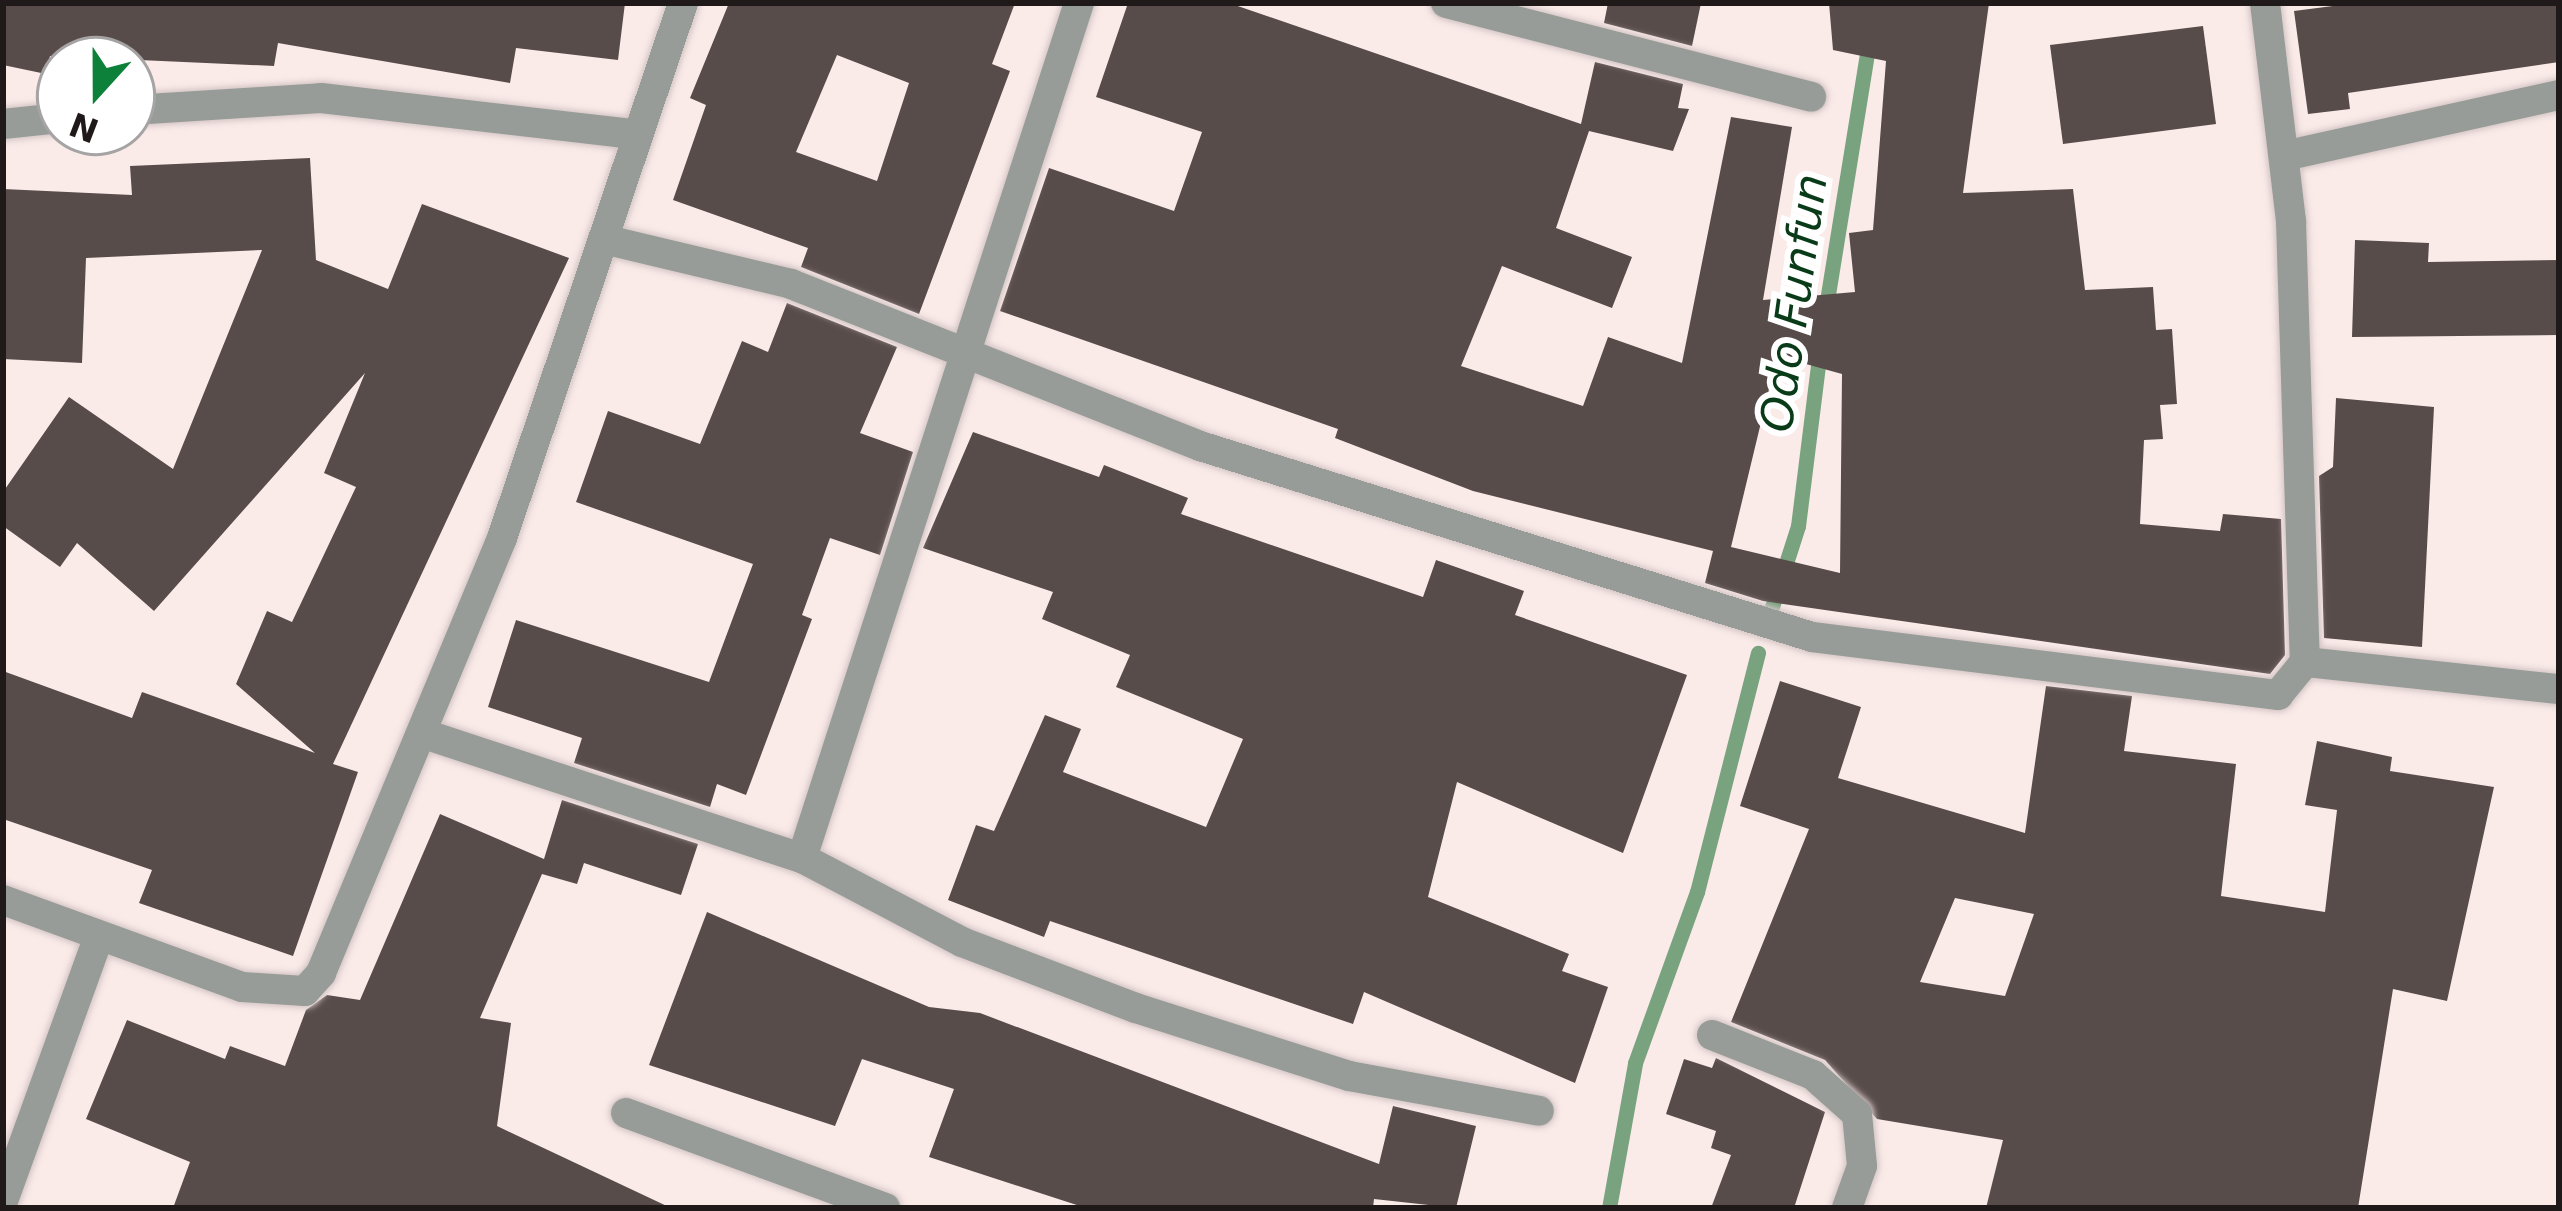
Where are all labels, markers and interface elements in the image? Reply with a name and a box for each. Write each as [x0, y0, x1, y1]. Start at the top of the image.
north arrow [36, 36, 156, 156]
text: N [64, 104, 104, 150]
water label: Odo Funfun [1749, 171, 1839, 435]

